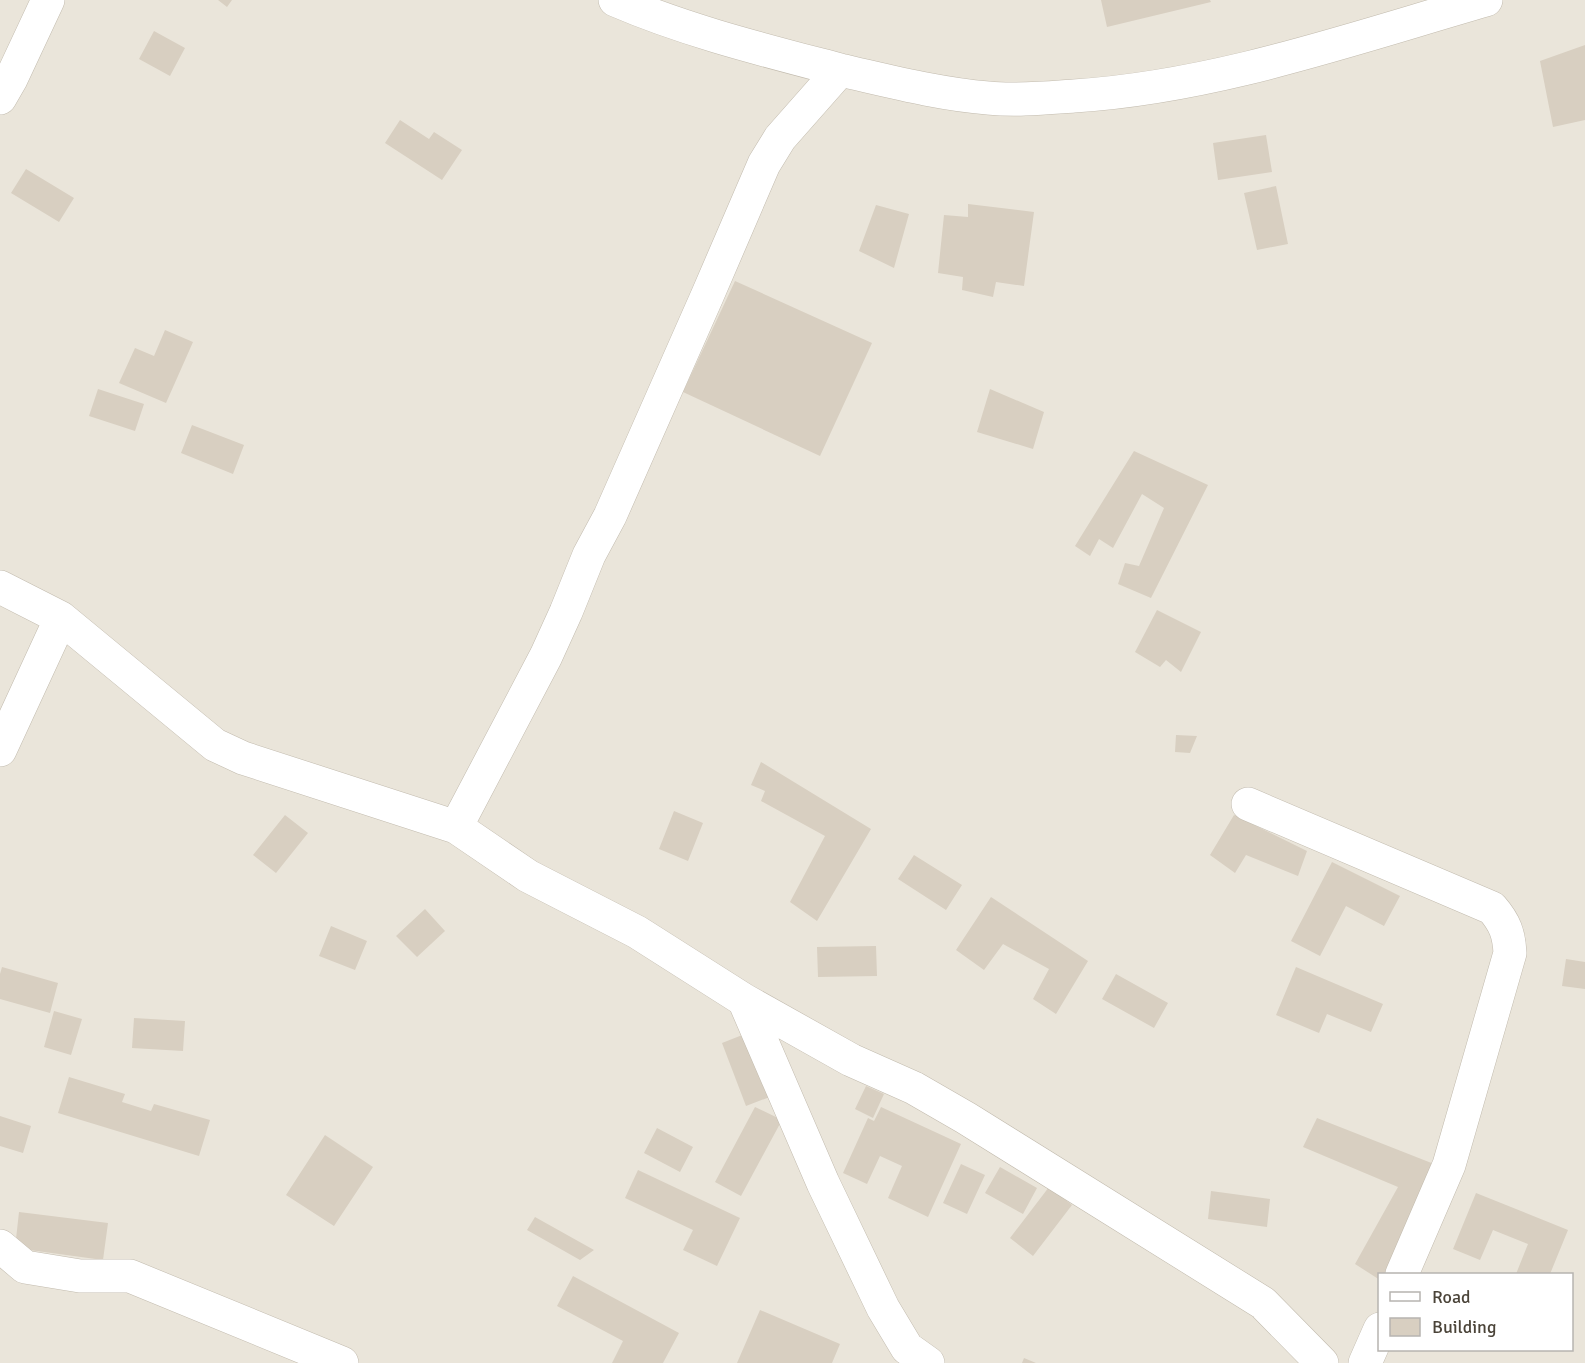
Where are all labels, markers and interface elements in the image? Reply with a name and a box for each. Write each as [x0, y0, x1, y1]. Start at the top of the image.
legend [1378, 1273, 1573, 1351]
text: Road [1432, 1286, 1471, 1308]
text: Building [1432, 1316, 1496, 1338]

